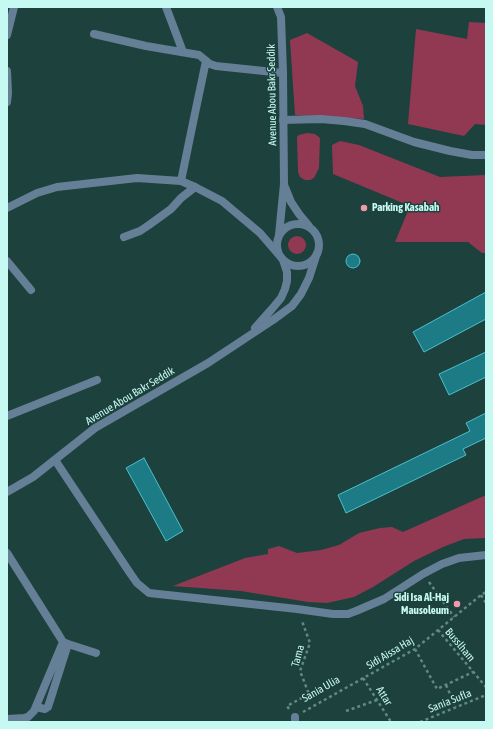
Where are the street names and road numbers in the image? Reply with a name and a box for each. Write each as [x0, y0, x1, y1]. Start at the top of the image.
street label: Avenue Abou Bakr Seddik [265, 44, 279, 146]
street label: Avenue Abou Bakr Seddik [83, 364, 177, 428]
street label: Busslham [442, 626, 478, 664]
street label: Sidi Aissa Haj [364, 634, 416, 672]
street label: Tama [289, 644, 307, 668]
street label: Sania Ulia [300, 673, 342, 705]
street label: Attar [373, 684, 395, 708]
street label: Sania Sufla [427, 686, 473, 716]

